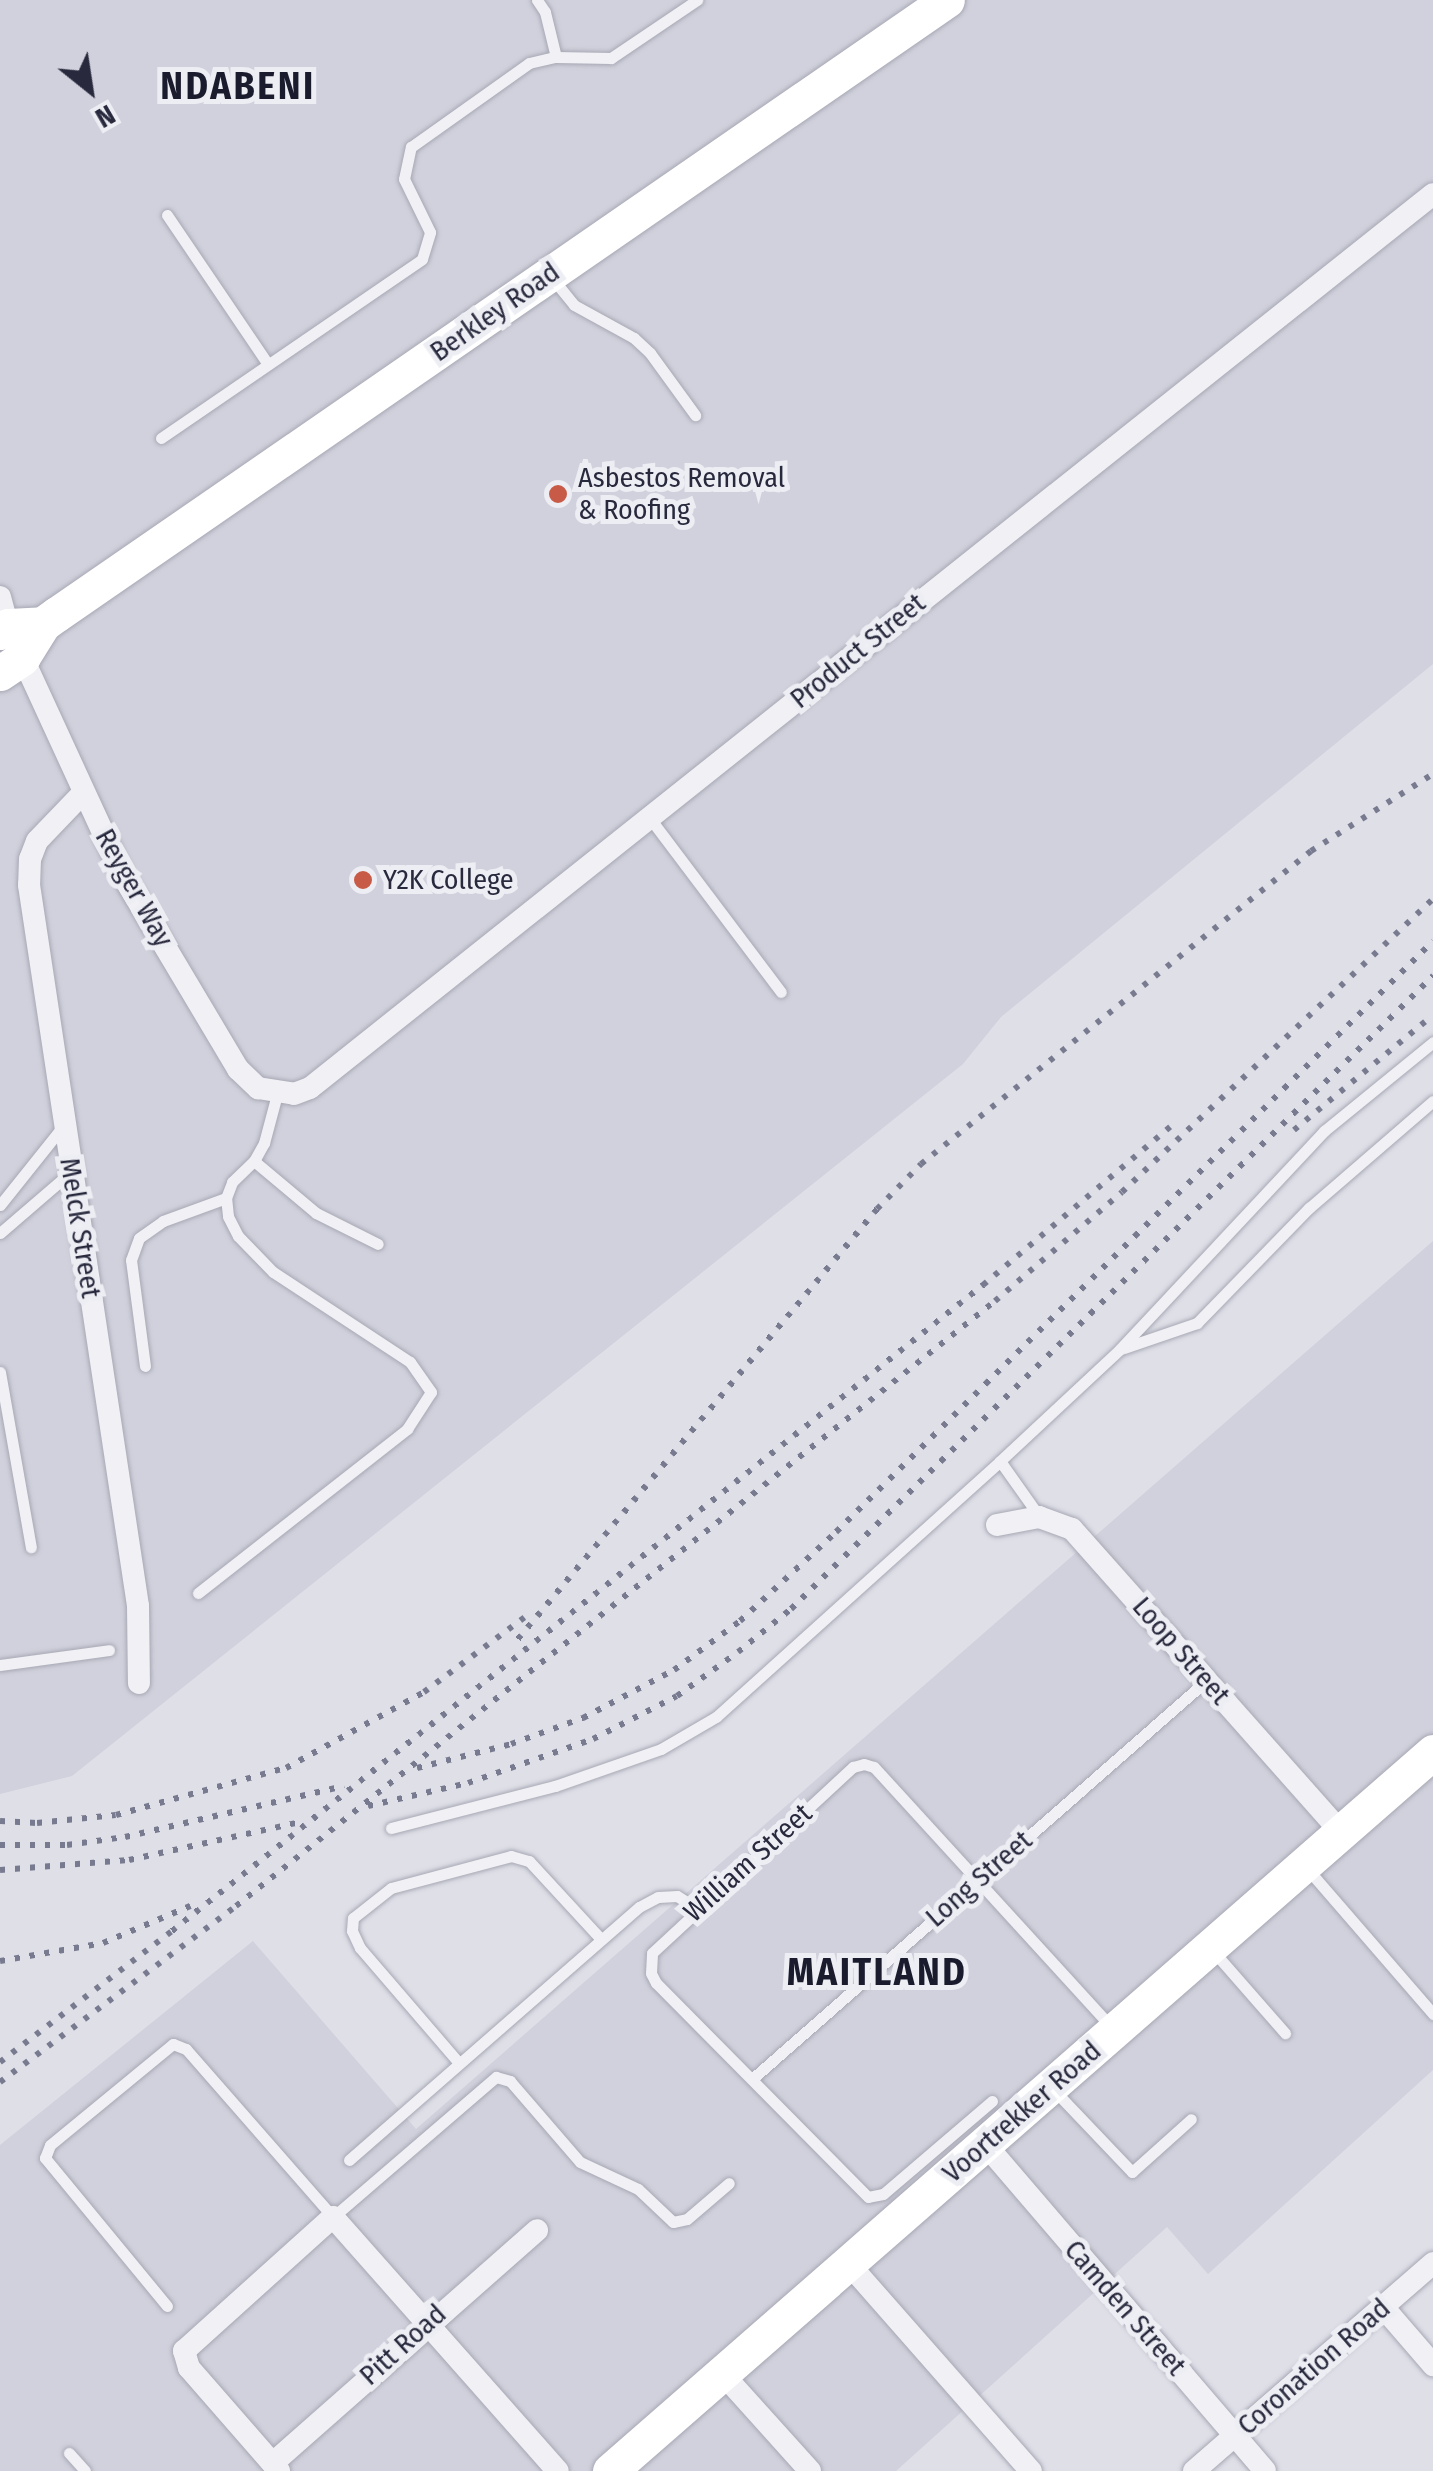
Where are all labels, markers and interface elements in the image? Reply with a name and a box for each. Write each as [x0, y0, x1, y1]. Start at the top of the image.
north arrow [40, 40, 140, 140]
district label: NDABENI [160, 64, 316, 110]
text: N [90, 98, 121, 135]
street label: Berkley Road [424, 255, 566, 369]
place label: Asbestos Removal & Roofing [578, 461, 785, 527]
marker: Asbestos Removal & Roofing [547, 483, 569, 505]
street label: Product Street [784, 586, 932, 716]
street label: Reyger Way [88, 823, 180, 953]
place label: Y2K College [383, 863, 514, 897]
marker: Y2K College [352, 869, 374, 891]
street label: Melck Street [52, 1156, 108, 1300]
street label: Loop Street [1125, 1590, 1237, 1712]
street label: William Street [677, 1797, 819, 1929]
street label: Long Street [919, 1824, 1039, 1934]
district label: MAITLAND [787, 1950, 967, 1996]
street label: Voortrekker Road [936, 2034, 1108, 2190]
street label: Camden Street [1057, 2233, 1193, 2383]
street label: Coronation Road [1231, 2292, 1397, 2442]
street label: Pitt Road [353, 2298, 453, 2392]

